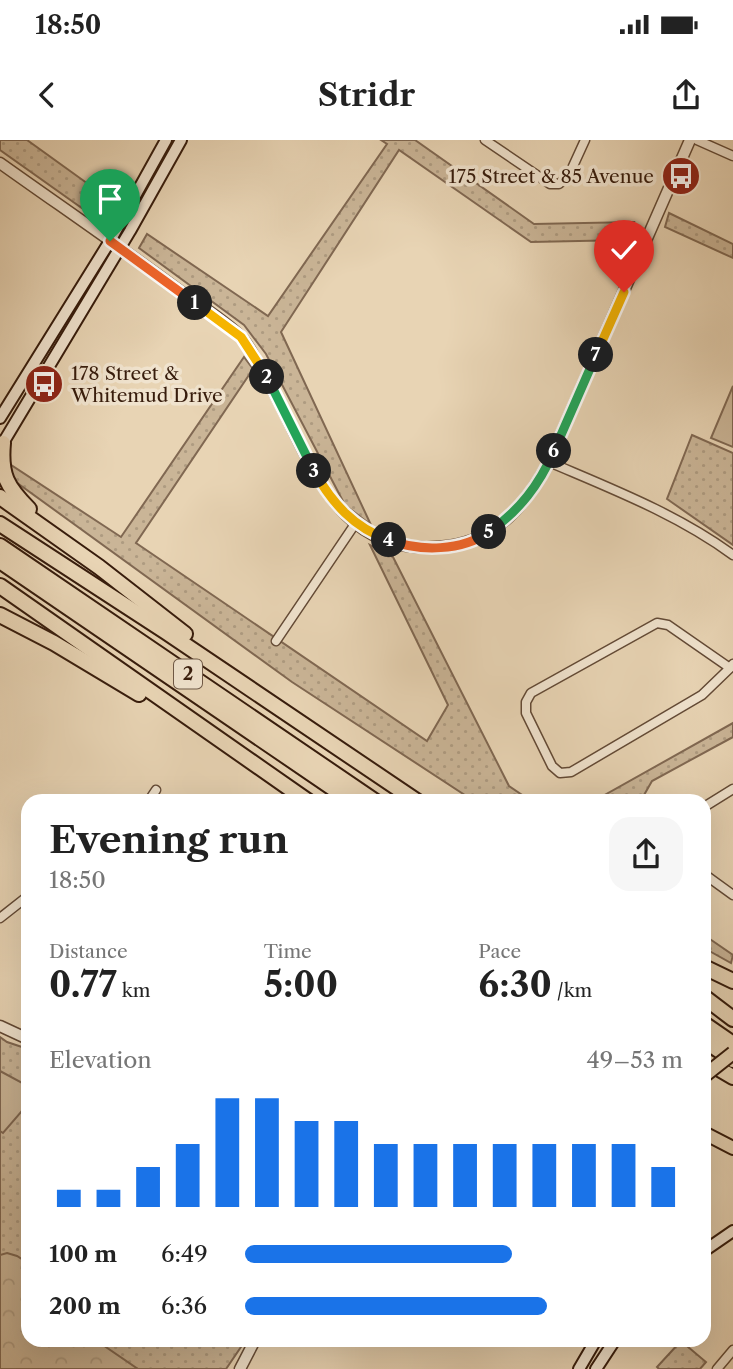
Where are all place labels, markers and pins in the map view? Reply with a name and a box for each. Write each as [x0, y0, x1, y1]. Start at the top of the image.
bus stop icon: 175 Street & 85 Avenue [660, 155, 702, 197]
place label: 175 Street & 85 Avenue [449, 165, 654, 188]
pin [80, 169, 140, 241]
pin [594, 220, 654, 292]
pin: 1 [178, 286, 212, 320]
pin: 7 [578, 338, 614, 372]
pin: 2 [250, 359, 284, 394]
place label: 178 Street & Whitemud Drive [70, 362, 223, 407]
bus stop icon: 178 Street & Whitemud Drive [23, 363, 65, 405]
pin: 6 [536, 434, 572, 468]
pin: 3 [296, 454, 332, 488]
pin: 5 [472, 514, 506, 550]
pin: 4 [372, 522, 406, 558]

